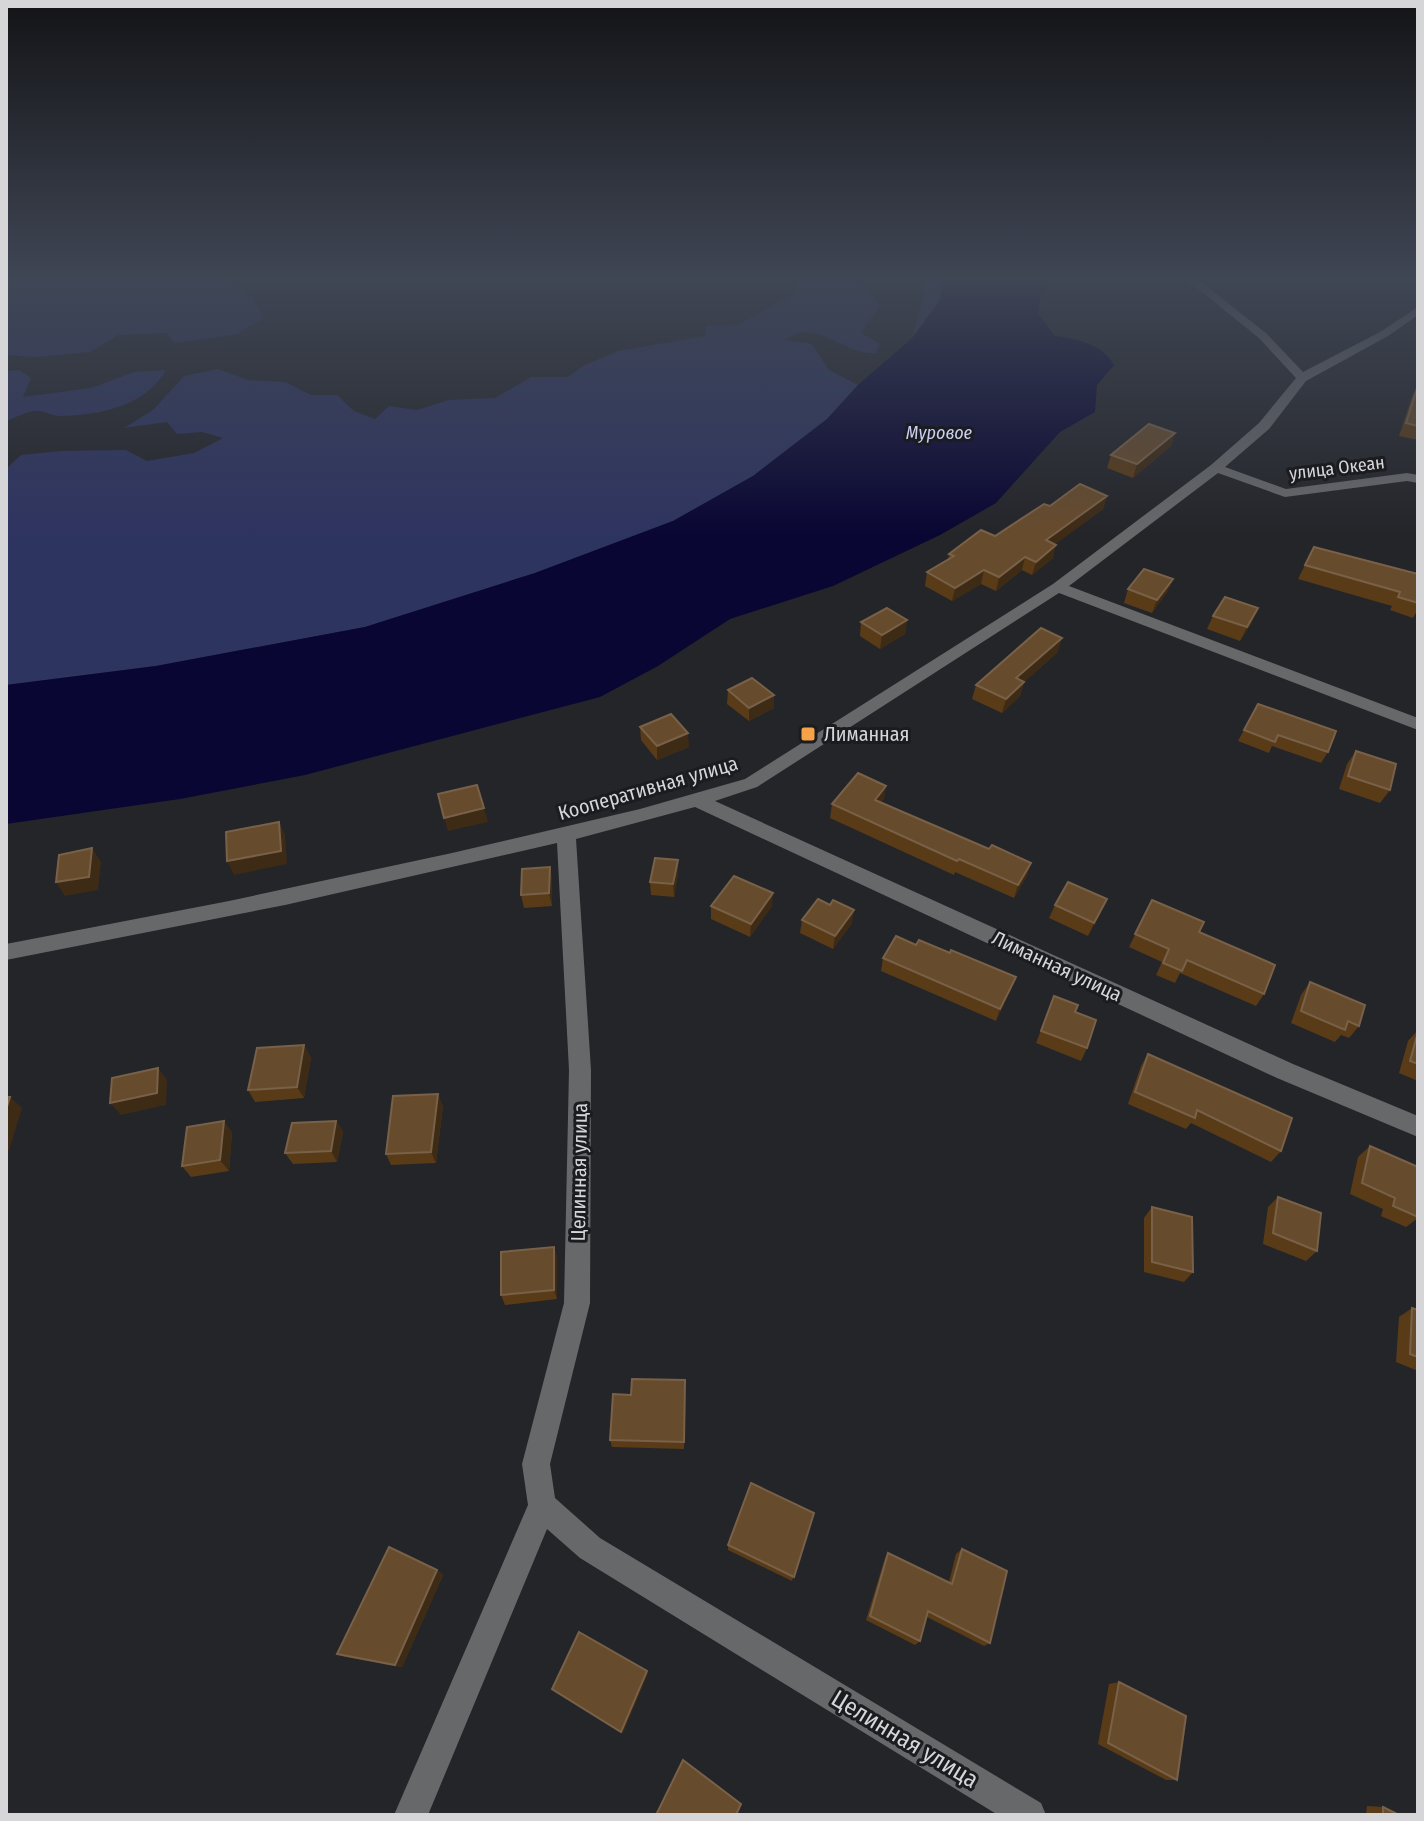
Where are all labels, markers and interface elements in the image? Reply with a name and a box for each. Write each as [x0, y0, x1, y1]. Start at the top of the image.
water label: Муровое [906, 422, 973, 444]
street label: улица Океан [1288, 451, 1386, 485]
place label: Лиманная [824, 722, 910, 746]
marker: Лиманная [799, 725, 817, 743]
street label: Кооперативная улица [555, 751, 741, 825]
street label: Лиманная улица [988, 925, 1126, 1007]
street label: Целинная улица [566, 1102, 592, 1242]
street label: Целинная улица [827, 1684, 983, 1794]

